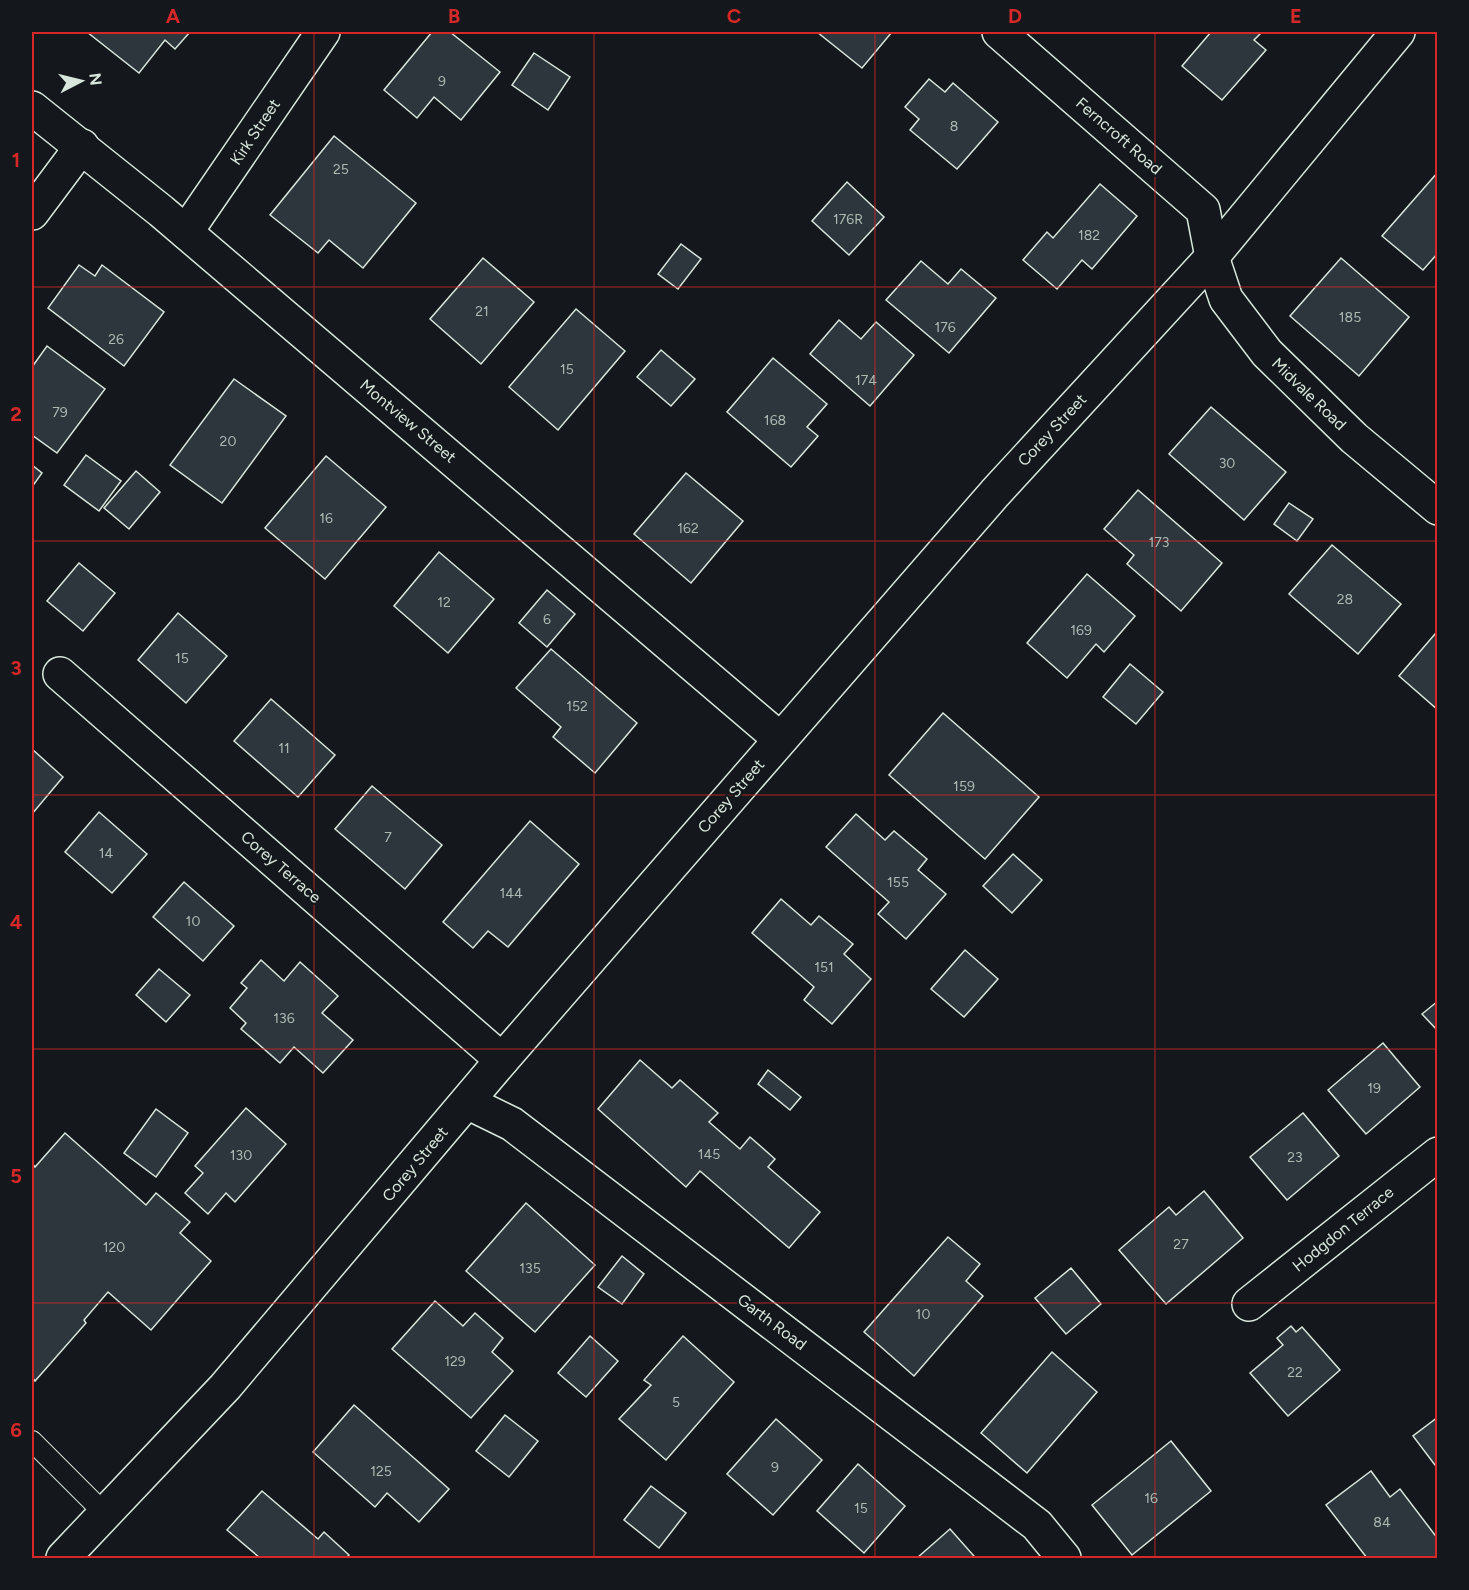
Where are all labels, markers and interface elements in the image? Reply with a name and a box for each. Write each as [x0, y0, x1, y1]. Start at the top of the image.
text: A [166, 4, 181, 28]
text: B [448, 4, 460, 28]
text: C [727, 4, 741, 28]
text: D [1008, 4, 1022, 28]
text: E [1290, 4, 1302, 28]
north arrow [51, 51, 111, 111]
text: N [85, 72, 106, 87]
house number: 9 [438, 73, 446, 90]
street label: Ferncroft Road [1072, 93, 1166, 179]
street label: Kirk Street [226, 95, 284, 169]
house number: 8 [950, 118, 958, 135]
text: 1 [12, 148, 20, 172]
house number: 25 [333, 161, 349, 178]
house number: 176R [833, 211, 863, 228]
house number: 182 [1078, 227, 1100, 244]
house number: 21 [475, 303, 489, 320]
house number: 185 [1339, 309, 1361, 326]
house number: 176 [934, 319, 956, 336]
house number: 26 [108, 331, 124, 348]
street label: Midvale Road [1268, 354, 1350, 434]
house number: 15 [560, 361, 574, 378]
house number: 174 [855, 372, 877, 389]
street label: Montview Street [356, 375, 460, 467]
street label: Corey Street [1014, 390, 1090, 470]
text: 2 [10, 402, 22, 426]
house number: 79 [52, 404, 68, 421]
house number: 168 [764, 412, 786, 429]
house number: 20 [220, 433, 236, 450]
house number: 30 [1219, 455, 1235, 472]
house number: 16 [319, 510, 333, 527]
house number: 162 [677, 520, 699, 537]
house number: 173 [1149, 534, 1169, 551]
house number: 28 [1337, 591, 1353, 608]
house number: 12 [437, 594, 451, 611]
house number: 6 [543, 611, 551, 628]
house number: 169 [1070, 622, 1092, 639]
house number: 15 [175, 650, 189, 667]
text: 3 [10, 656, 22, 680]
house number: 152 [566, 698, 588, 715]
house number: 11 [278, 740, 290, 757]
street label: Corey Street [694, 755, 768, 837]
house number: 159 [953, 778, 975, 795]
street label: Corey Terrace [237, 827, 325, 907]
house number: 7 [384, 829, 392, 846]
house number: 14 [99, 845, 114, 862]
house number: 155 [887, 874, 909, 891]
house number: 144 [499, 885, 523, 902]
text: 4 [10, 910, 23, 934]
house number: 10 [186, 913, 200, 930]
house number: 151 [814, 959, 834, 976]
house number: 136 [273, 1010, 295, 1027]
house number: 19 [1367, 1080, 1381, 1097]
street label: Corey Street [378, 1123, 452, 1205]
house number: 145 [698, 1146, 720, 1163]
house number: 130 [230, 1147, 252, 1164]
house number: 23 [1287, 1149, 1303, 1166]
text: 5 [10, 1164, 22, 1188]
street label: Hodgdon Terrace [1289, 1182, 1398, 1276]
house number: 27 [1173, 1236, 1189, 1253]
house number: 120 [103, 1239, 125, 1256]
house number: 135 [519, 1260, 541, 1277]
street label: Garth Road [734, 1290, 810, 1354]
house number: 10 [916, 1306, 930, 1323]
house number: 129 [444, 1353, 466, 1370]
house number: 22 [1287, 1364, 1303, 1381]
house number: 5 [672, 1394, 680, 1411]
text: 6 [10, 1418, 22, 1442]
house number: 9 [771, 1459, 779, 1476]
house number: 125 [370, 1463, 392, 1480]
house number: 16 [1144, 1490, 1158, 1507]
house number: 15 [854, 1500, 868, 1517]
house number: 84 [1373, 1514, 1391, 1531]

